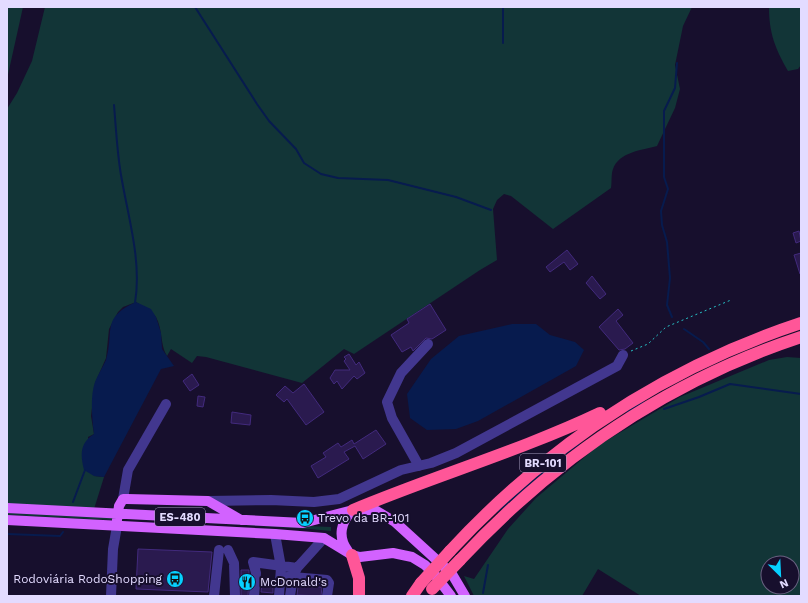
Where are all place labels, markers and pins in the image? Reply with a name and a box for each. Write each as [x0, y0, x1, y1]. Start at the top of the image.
bus stop icon: Trevo da BR-101 [295, 508, 315, 528]
place label: Trevo da BR-101 [318, 511, 409, 525]
bus stop icon: Rodoviária RodoShopping [165, 569, 185, 589]
place label: Rodoviária RodoShopping [13, 572, 163, 586]
restaurant icon: McDonald's [237, 572, 257, 592]
place label: McDonald's [260, 575, 327, 589]

